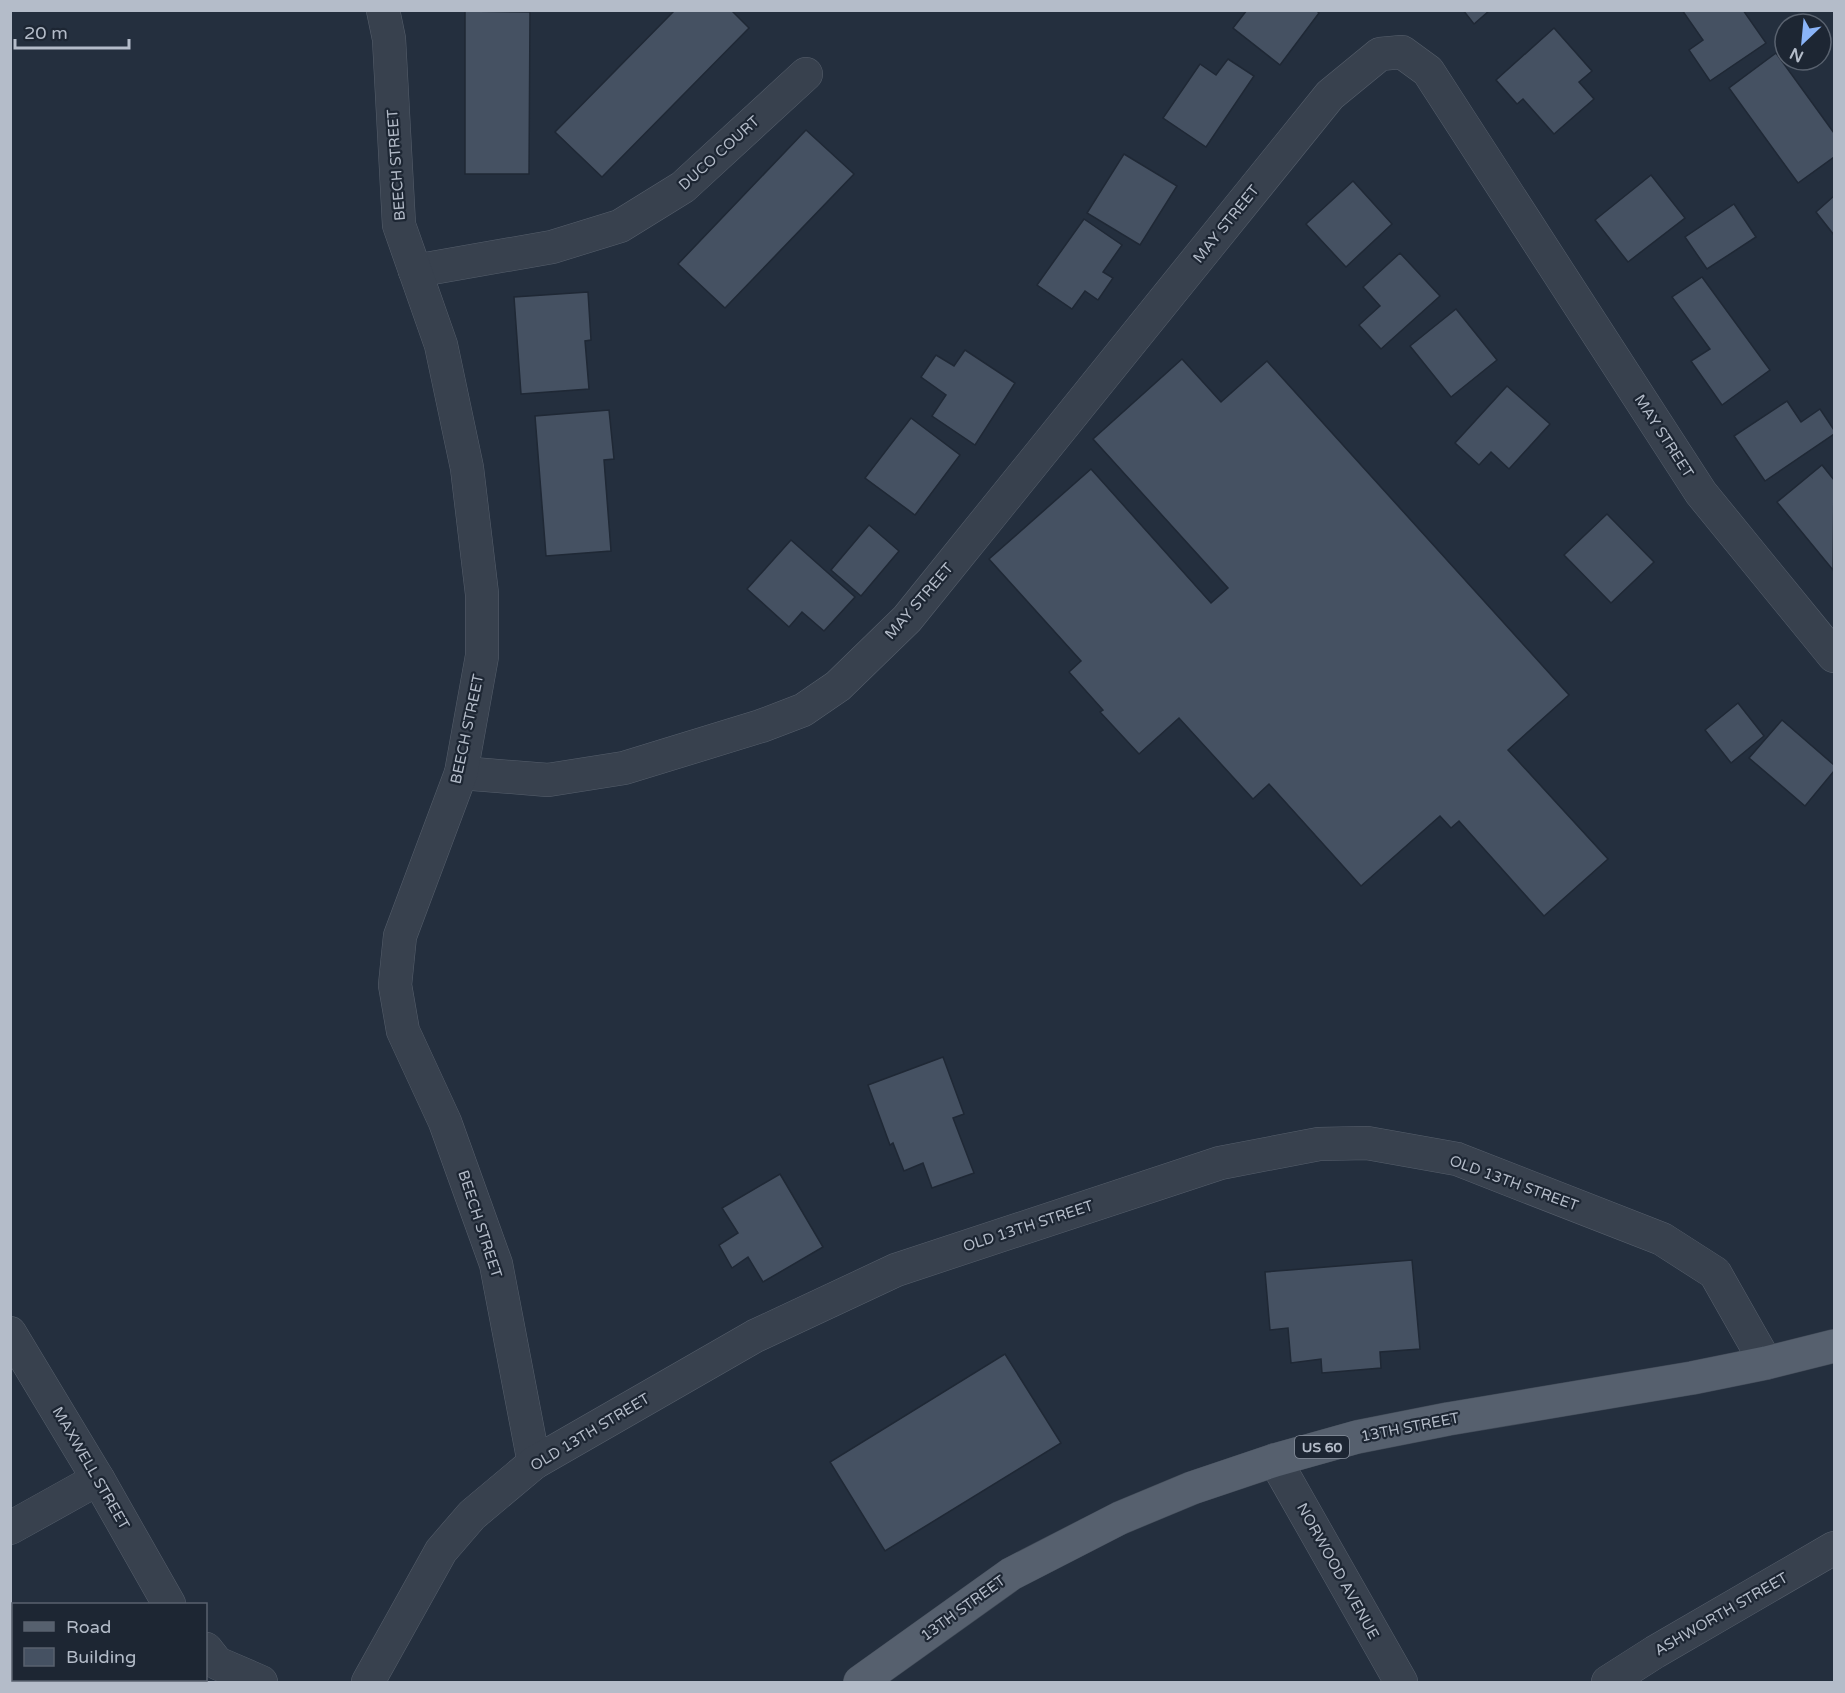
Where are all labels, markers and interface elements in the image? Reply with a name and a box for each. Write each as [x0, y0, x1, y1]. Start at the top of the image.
scale bar [15, 12, 129, 50]
north arrow [1773, 12, 1833, 72]
text: 20 m [24, 22, 68, 44]
text: N [1787, 43, 1807, 66]
street label: BEECH STREET [383, 109, 409, 221]
street label: DUCO COURT [675, 112, 763, 194]
street label: MAY STREET [1189, 181, 1263, 267]
street label: MAY STREET [1631, 391, 1697, 481]
street label: MAY STREET [881, 559, 957, 643]
street label: BEECH STREET [447, 672, 487, 786]
street label: OLD 13TH STREET [1447, 1151, 1581, 1215]
street label: BEECH STREET [454, 1168, 506, 1280]
street label: OLD 13TH STREET [961, 1196, 1095, 1256]
street label: OLD 13TH STREET [527, 1389, 653, 1475]
street label: MAXWELL STREET [49, 1403, 133, 1533]
street label: 13TH STREET [1359, 1409, 1461, 1445]
road number: US 60 [1295, 1436, 1349, 1458]
street label: NORWOOD AVENUE [1293, 1500, 1383, 1642]
street label: ASHWORTH STREET [1651, 1568, 1791, 1660]
street label: 13TH STREET [917, 1571, 1009, 1645]
legend [12, 1603, 207, 1681]
text: Road [66, 1616, 111, 1638]
text: Building [66, 1646, 136, 1668]

